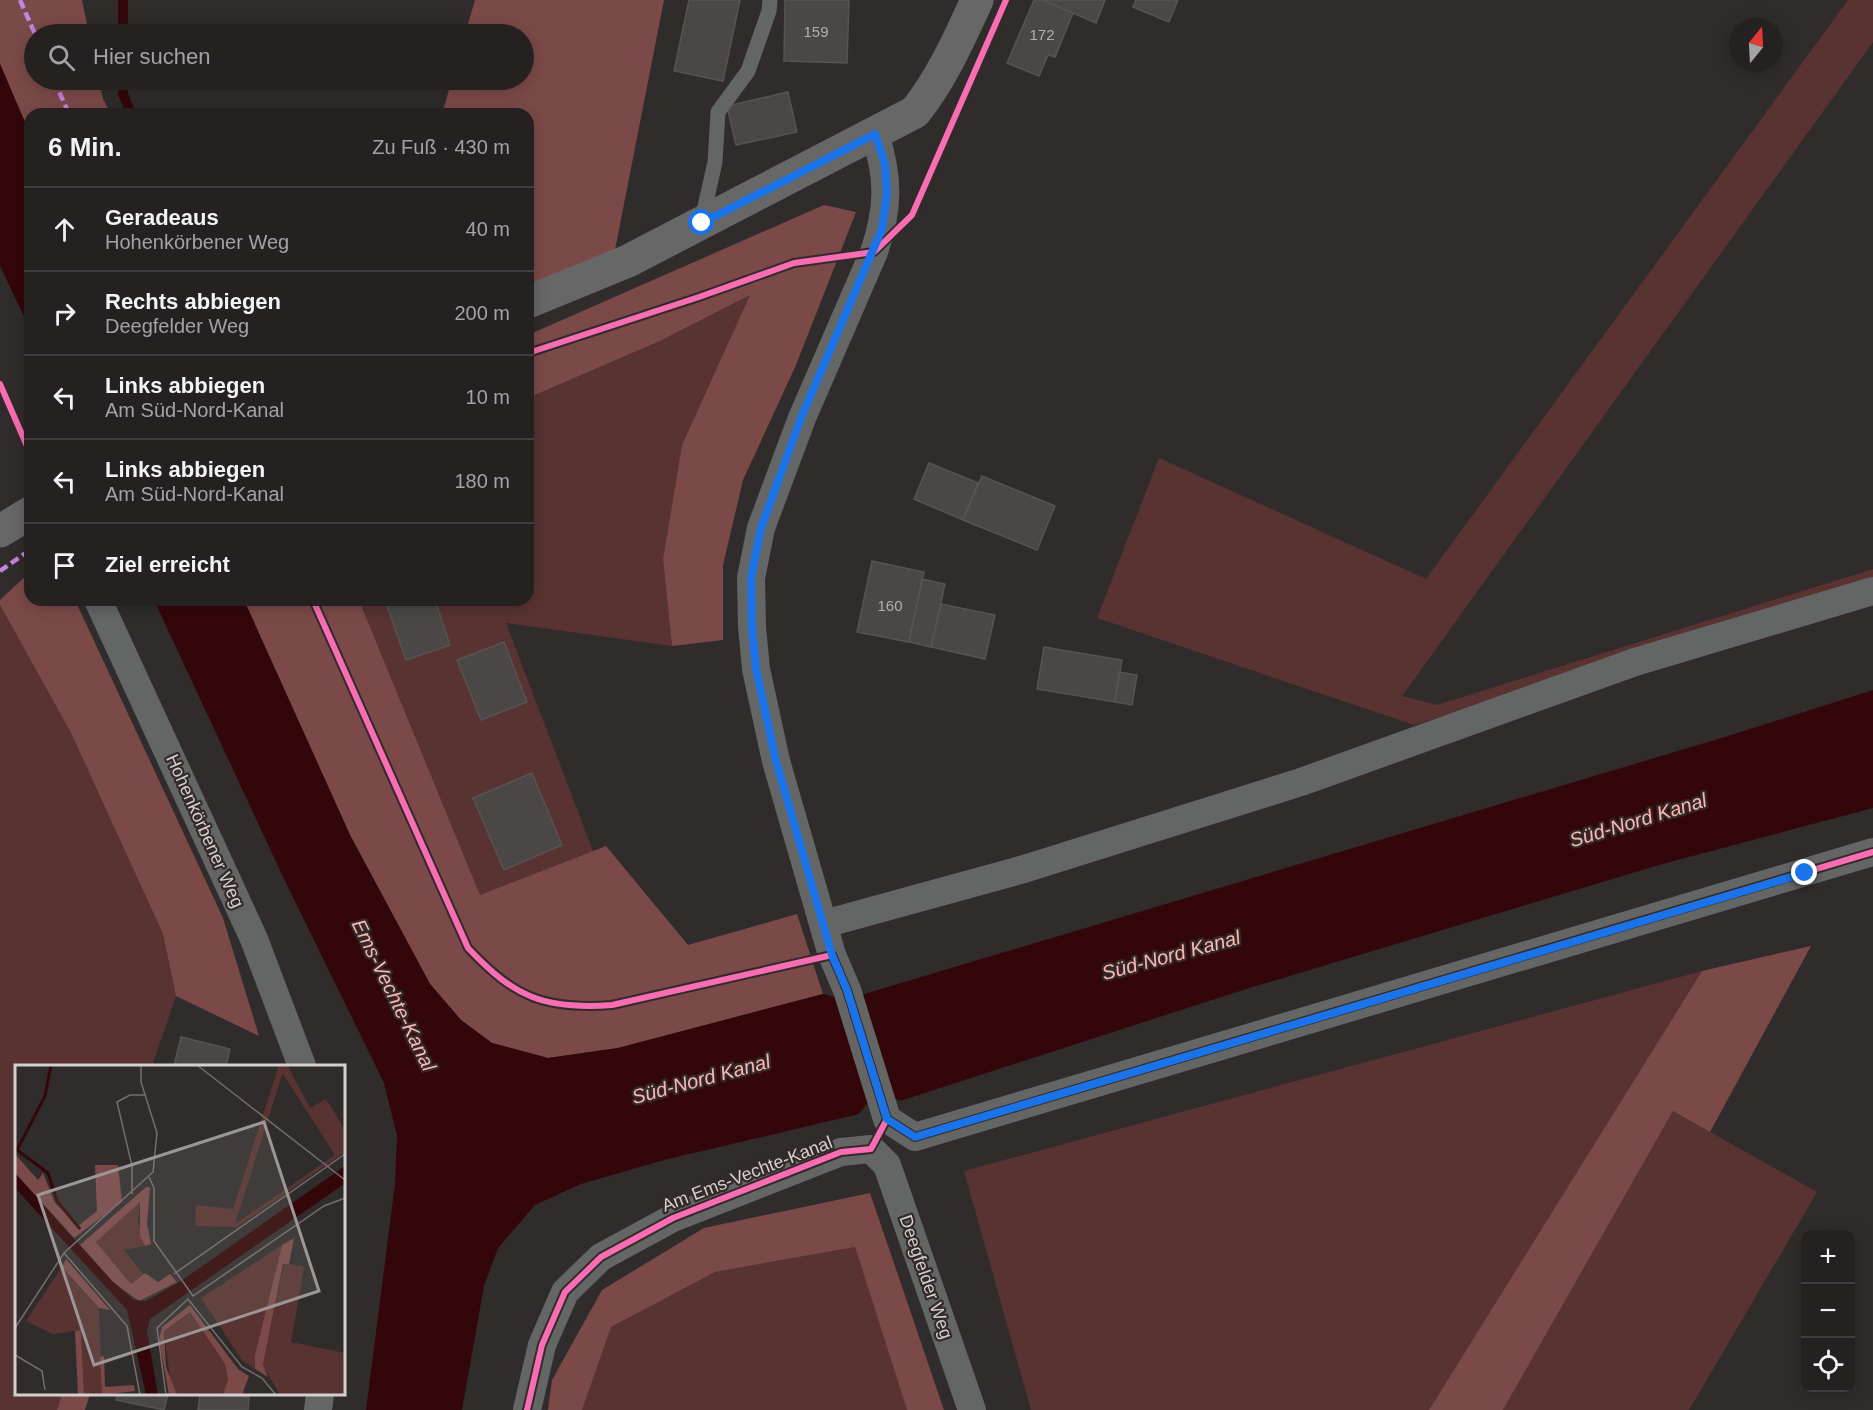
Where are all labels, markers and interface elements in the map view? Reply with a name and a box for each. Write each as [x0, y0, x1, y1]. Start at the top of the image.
north arrow [1729, 18, 1783, 72]
house number: 159 [803, 23, 829, 40]
search box [24, 24, 534, 90]
house number: 172 [1029, 26, 1055, 43]
icon: search [45, 41, 78, 74]
text: Hier suchen [93, 44, 210, 69]
text: 6 Min. [48, 132, 122, 162]
text: Zu Fuß · 430 m [372, 136, 510, 158]
text: Geradeaus [105, 205, 219, 230]
route start [688, 209, 714, 235]
icon: ahead [48, 213, 81, 246]
text: 40 m [466, 218, 510, 240]
text: Hohenkörbener Weg [105, 231, 289, 253]
text: Rechts abbiegen [105, 289, 281, 314]
icon: right [48, 297, 81, 330]
text: 200 m [454, 302, 510, 324]
text: Deegfelder Weg [105, 315, 249, 337]
text: Links abbiegen [105, 373, 265, 398]
icon: left [48, 381, 81, 414]
text: 10 m [466, 386, 510, 408]
text: Am Süd-Nord-Kanal [105, 399, 284, 421]
text: Links abbiegen [105, 457, 265, 482]
icon: left [48, 465, 81, 498]
text: 180 m [454, 470, 510, 492]
text: Am Süd-Nord-Kanal [105, 483, 284, 505]
icon: arrive [48, 549, 81, 582]
text: Ziel erreicht [105, 552, 230, 577]
house number: 160 [877, 597, 903, 614]
street label: Hohenkörbener Weg [162, 751, 248, 911]
water label: Süd-Nord Kanal [1567, 789, 1710, 851]
route end [1791, 859, 1817, 885]
water label: Ems-Vechte-Kanal [348, 916, 441, 1075]
water label: Süd-Nord Kanal [1099, 926, 1243, 984]
water label: Süd-Nord Kanal [629, 1050, 773, 1108]
inset map [15, 1065, 345, 1395]
street label: Am Ems-Vechte-Kanal [659, 1132, 835, 1216]
street label: Deegfelder Weg [895, 1212, 957, 1342]
map controls [1801, 1230, 1855, 1392]
button: + [1801, 1230, 1855, 1284]
button: − [1801, 1284, 1855, 1338]
button: locate [1801, 1338, 1855, 1392]

